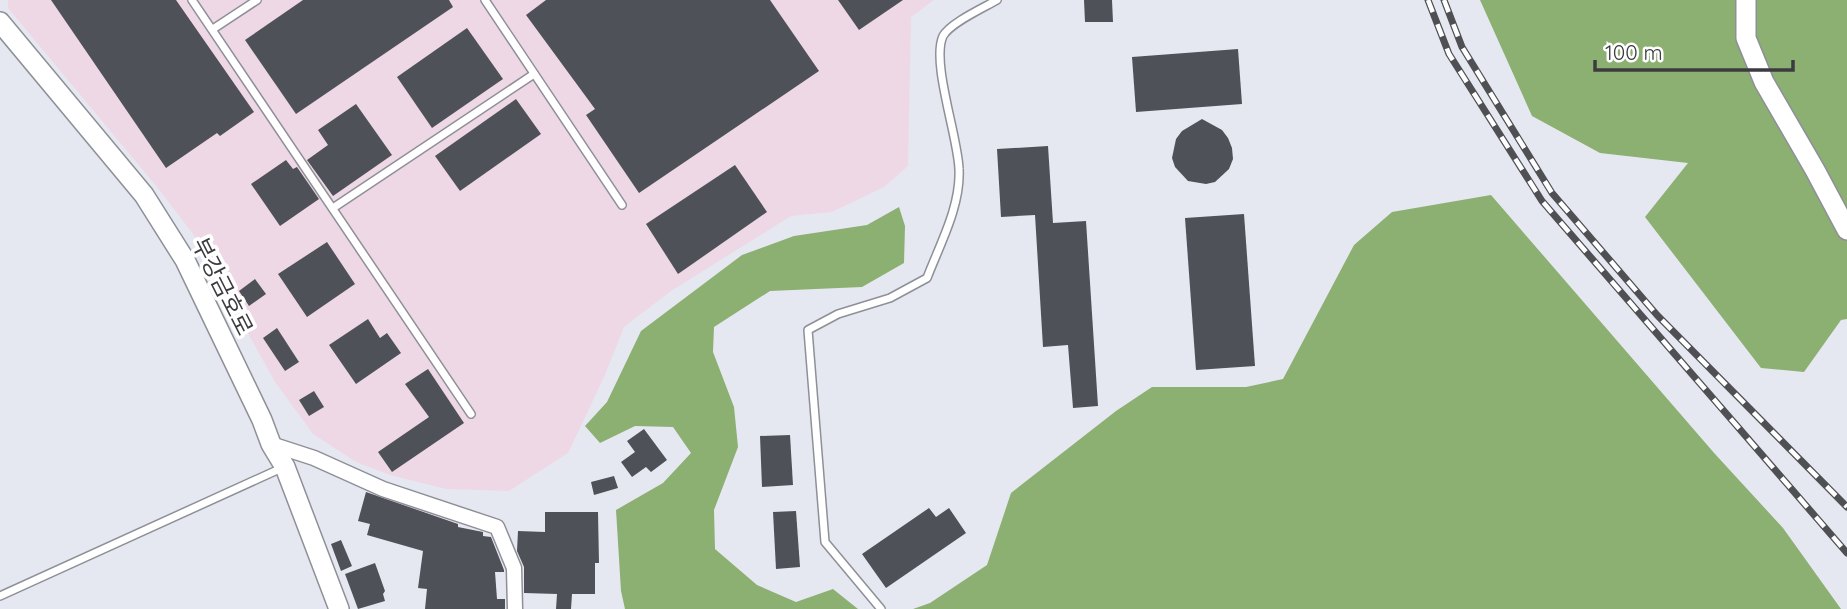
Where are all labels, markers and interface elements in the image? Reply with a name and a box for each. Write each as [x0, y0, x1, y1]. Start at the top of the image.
scale bar [1595, 28, 1793, 72]
text: 100 m [1605, 39, 1663, 65]
street label: 부강금호로 [186, 232, 260, 340]

